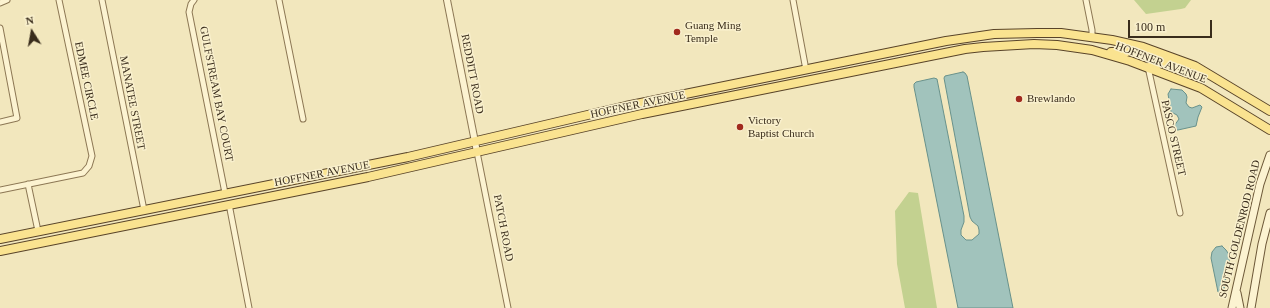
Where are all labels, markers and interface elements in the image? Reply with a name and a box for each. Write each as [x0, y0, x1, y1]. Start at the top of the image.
north arrow [12, 12, 52, 52]
scale bar [1130, 12, 1214, 38]
text: N [25, 14, 35, 27]
place label: Guang Ming Temple [685, 19, 741, 45]
text: 100 m [1135, 20, 1165, 34]
street label: GULFSTREAM BAY COURT [196, 25, 236, 163]
marker: Guang Ming Temple [672, 27, 682, 37]
street label: REDDITT ROAD [458, 33, 486, 115]
street label: HOFFNER AVENUE [1114, 40, 1208, 86]
street label: EDMEE CIRCLE [71, 41, 101, 121]
street label: MANATEE STREET [116, 55, 148, 151]
street label: HOFFNER AVENUE [589, 88, 687, 122]
place label: Brewlando [1027, 92, 1075, 106]
marker: Brewlando [1014, 94, 1024, 104]
street label: PASCO STREET [1158, 99, 1188, 177]
place label: Victory Baptist Church [748, 114, 814, 140]
marker: Victory Baptist Church [735, 122, 745, 132]
street label: HOFFNER AVENUE [273, 158, 371, 190]
street label: SOUTH GOLDENROD ROAD [1216, 159, 1264, 299]
street label: PATCH ROAD [490, 193, 516, 263]

